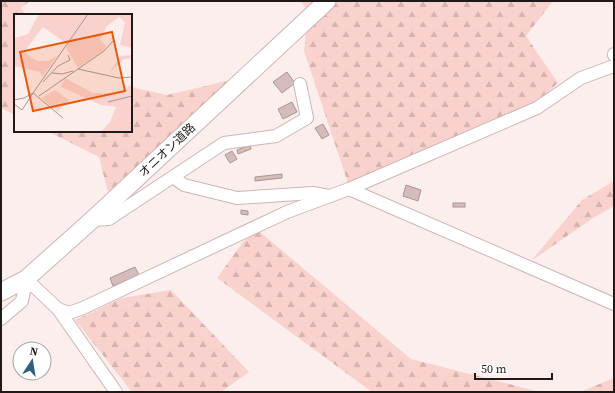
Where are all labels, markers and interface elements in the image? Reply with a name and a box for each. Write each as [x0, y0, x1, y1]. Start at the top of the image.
inset map [14, 14, 132, 132]
street label: オニオン道路 [135, 120, 199, 180]
north arrow [12, 341, 52, 381]
text: N [28, 344, 39, 360]
scale bar [475, 355, 552, 381]
text: 50 m [481, 361, 507, 377]

